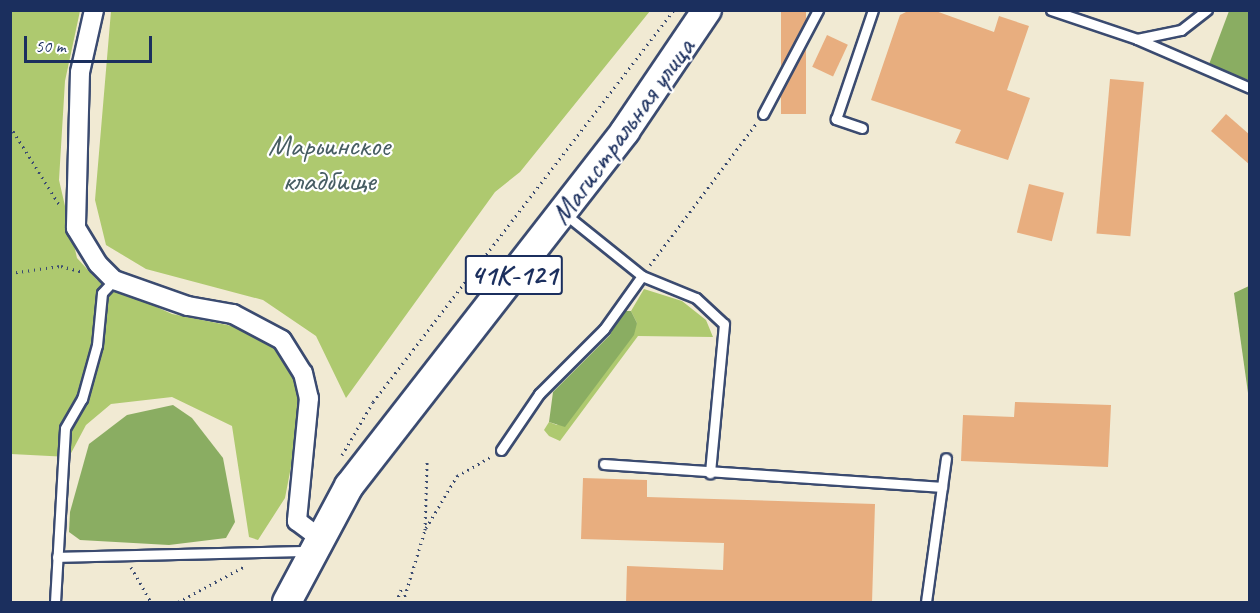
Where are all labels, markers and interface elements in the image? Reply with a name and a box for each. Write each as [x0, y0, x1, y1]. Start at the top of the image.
scale bar [27, 24, 154, 62]
street label: Магистральная улица [541, 29, 703, 233]
text: 50 m [35, 35, 66, 57]
park label: Марьинское кладбище [268, 127, 390, 198]
road number: 41К-121 [464, 250, 564, 300]

